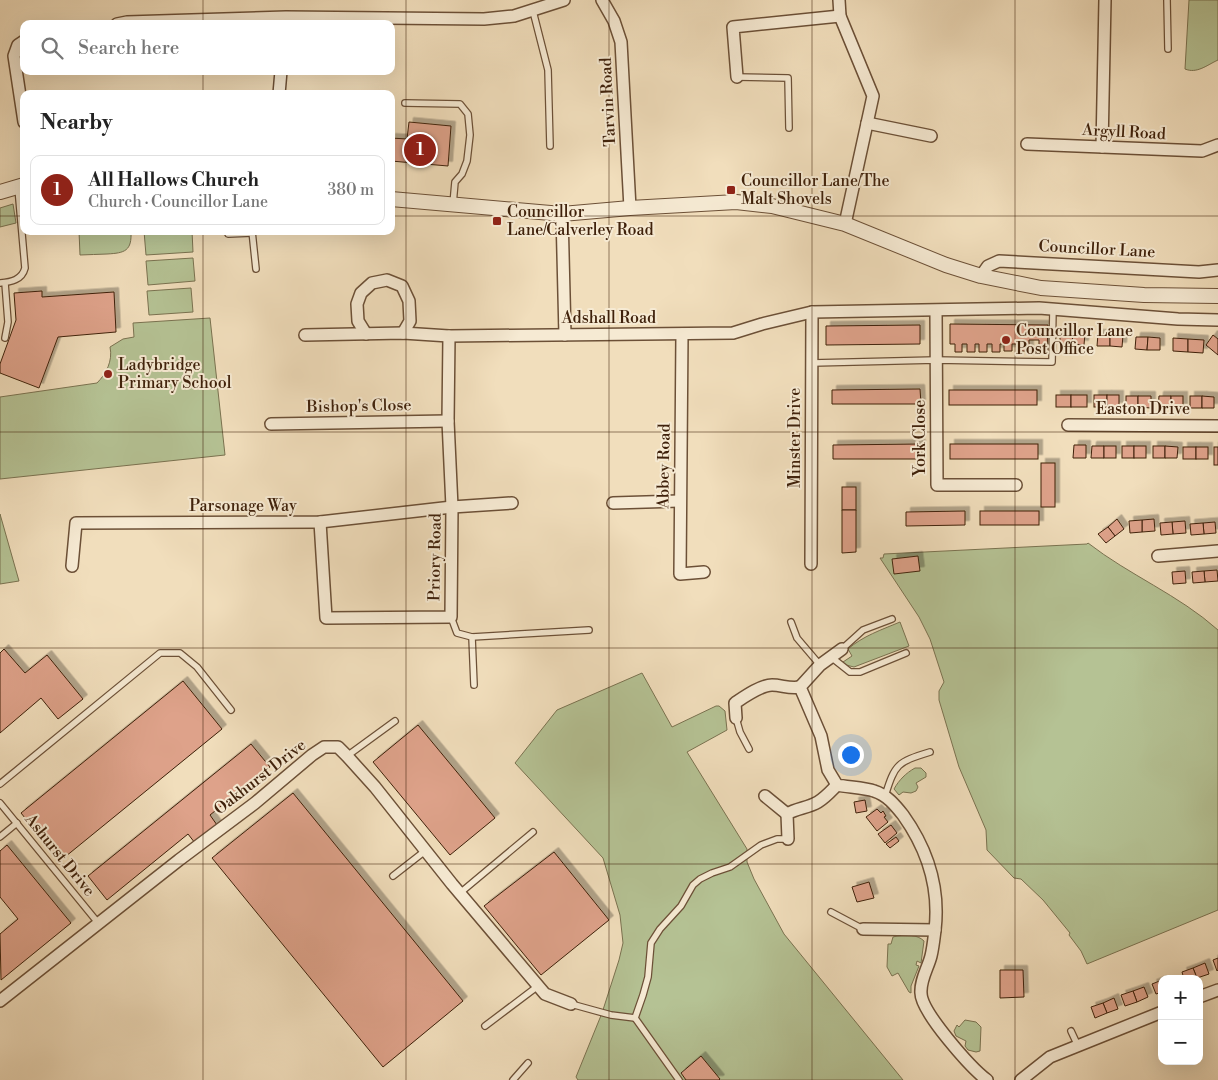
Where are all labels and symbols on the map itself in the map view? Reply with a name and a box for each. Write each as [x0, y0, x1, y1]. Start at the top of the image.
street label: Tarvin Road [596, 57, 620, 147]
street label: Argyll Road [1081, 120, 1166, 144]
pin: 1 [404, 131, 436, 169]
place label: Councillor Lane/The Malt Shovels [741, 171, 890, 209]
marker: Councillor Lane/The Malt Shovels [725, 184, 737, 196]
place label: Councillor Lane/Calverley Road [507, 202, 654, 240]
marker: Councillor Lane/Calverley Road [491, 215, 503, 227]
street label: Councillor Lane [1038, 236, 1156, 262]
street label: Adshall Road [561, 308, 656, 328]
place label: Councillor Lane Post Office [1016, 321, 1133, 359]
marker: Councillor Lane Post Office [1000, 334, 1012, 346]
place label: Ladybridge Primary School [118, 355, 232, 393]
marker: Ladybridge Primary School [102, 368, 114, 380]
street label: Minster Drive [785, 388, 805, 488]
street label: Bishop's Close [305, 395, 412, 417]
street label: Easton Drive [1096, 399, 1190, 419]
street label: York Close [910, 400, 930, 477]
street label: Abbey Road [653, 423, 675, 510]
street label: Parsonage Way [189, 496, 297, 516]
street label: Priory Road [424, 513, 446, 601]
street label: Oakhurst Drive [210, 735, 310, 819]
your location [838, 742, 864, 768]
street label: Ashurst Drive [20, 809, 99, 900]

